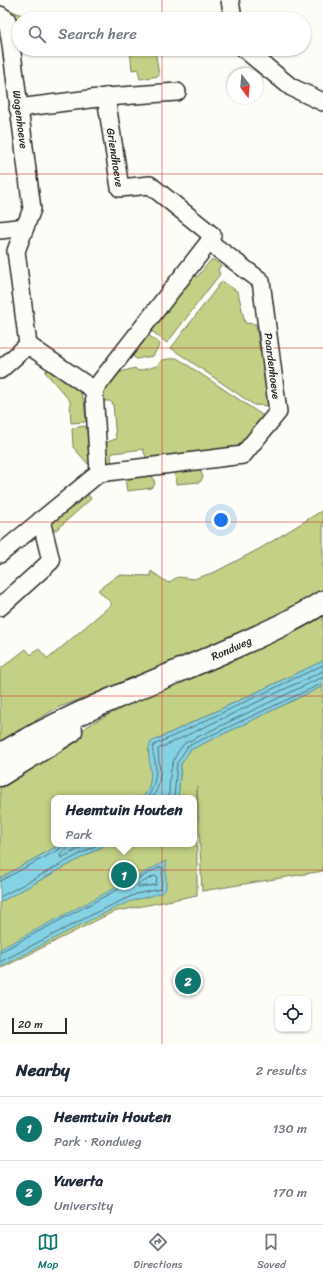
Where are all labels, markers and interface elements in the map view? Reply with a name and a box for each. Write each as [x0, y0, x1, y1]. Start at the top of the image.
search box [12, 12, 311, 56]
text: Search here [58, 21, 137, 47]
icon: search [26, 23, 48, 45]
north arrow [227, 68, 263, 104]
street label: Wagenhoeve [7, 89, 34, 150]
street label: Griendhoeve [101, 127, 129, 189]
street label: Paardenhoeve [259, 332, 286, 401]
your location [211, 510, 231, 530]
street label: Rondweg [208, 631, 255, 666]
popup [51, 795, 197, 847]
text: Heemtuin Houten [66, 797, 182, 823]
text: Park [66, 823, 92, 846]
pin: 1 [111, 860, 137, 890]
pin: 2 [175, 966, 201, 996]
map controls [275, 996, 311, 1032]
button: locate [275, 996, 311, 1032]
text: 20 m [18, 1015, 43, 1034]
scale bar [12, 1016, 67, 1035]
text: Nearby [16, 1055, 70, 1085]
text: 2 results [256, 1059, 307, 1082]
text: Heemtuin Houten [54, 1104, 171, 1130]
text: 1 [26, 1117, 32, 1140]
text: 130 m [273, 1117, 307, 1140]
text: Park · Rondweg [54, 1130, 141, 1153]
text: Yuverta [54, 1168, 103, 1194]
text: 2 [25, 1181, 33, 1204]
text: 170 m [272, 1181, 307, 1204]
text: University [54, 1194, 113, 1217]
tab: Map [37, 1231, 59, 1274]
tab: Directions [133, 1231, 183, 1274]
tab: Saved [257, 1231, 286, 1274]

